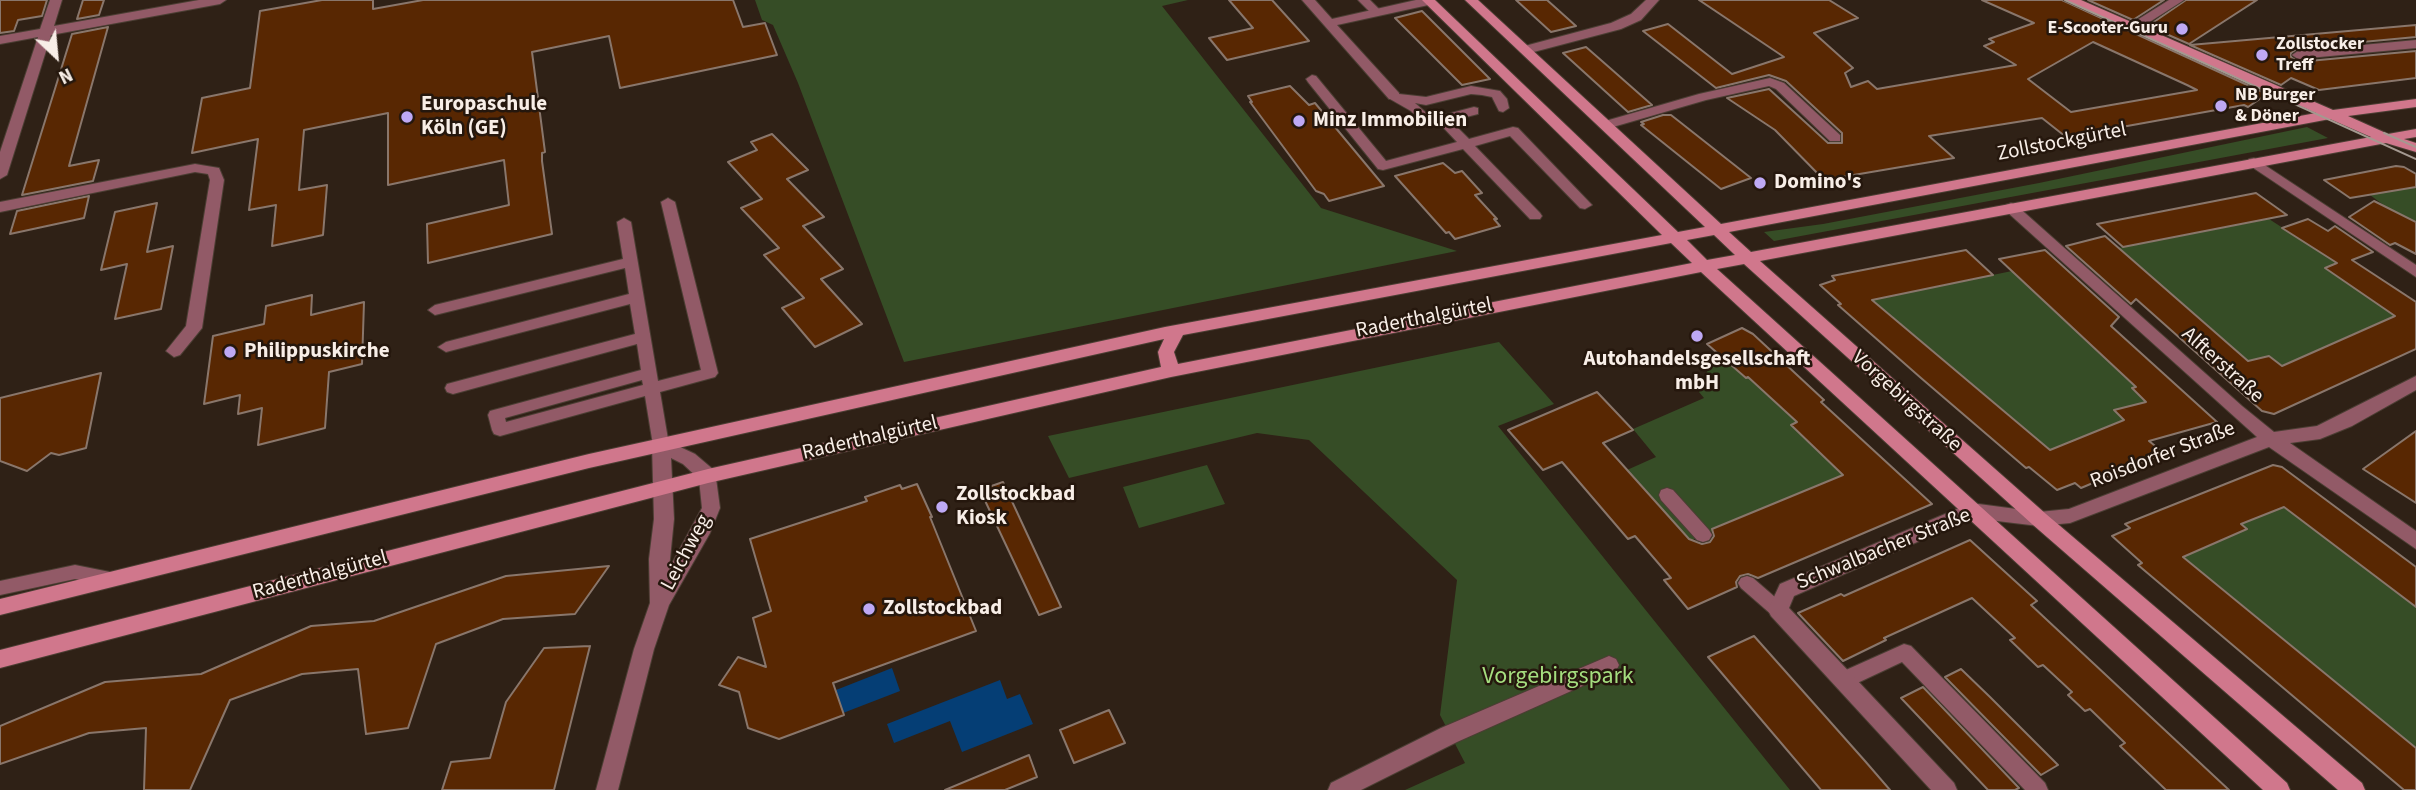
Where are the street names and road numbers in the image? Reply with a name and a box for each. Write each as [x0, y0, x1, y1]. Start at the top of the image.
street label: Zollstockgürtel [1995, 118, 2129, 168]
street label: Raderthalgürtel [1354, 293, 1494, 345]
street label: Alfterstraße [2176, 323, 2268, 409]
street label: Vorgebirgstraße [1846, 346, 1966, 458]
street label: Raderthalgürtel [800, 411, 940, 467]
street label: Roisdorfer Straße [2087, 417, 2239, 495]
street label: Schwalbacher Straße [1793, 504, 1975, 596]
street label: Leichweg [657, 511, 717, 595]
street label: Raderthalgürtel [250, 546, 390, 606]

